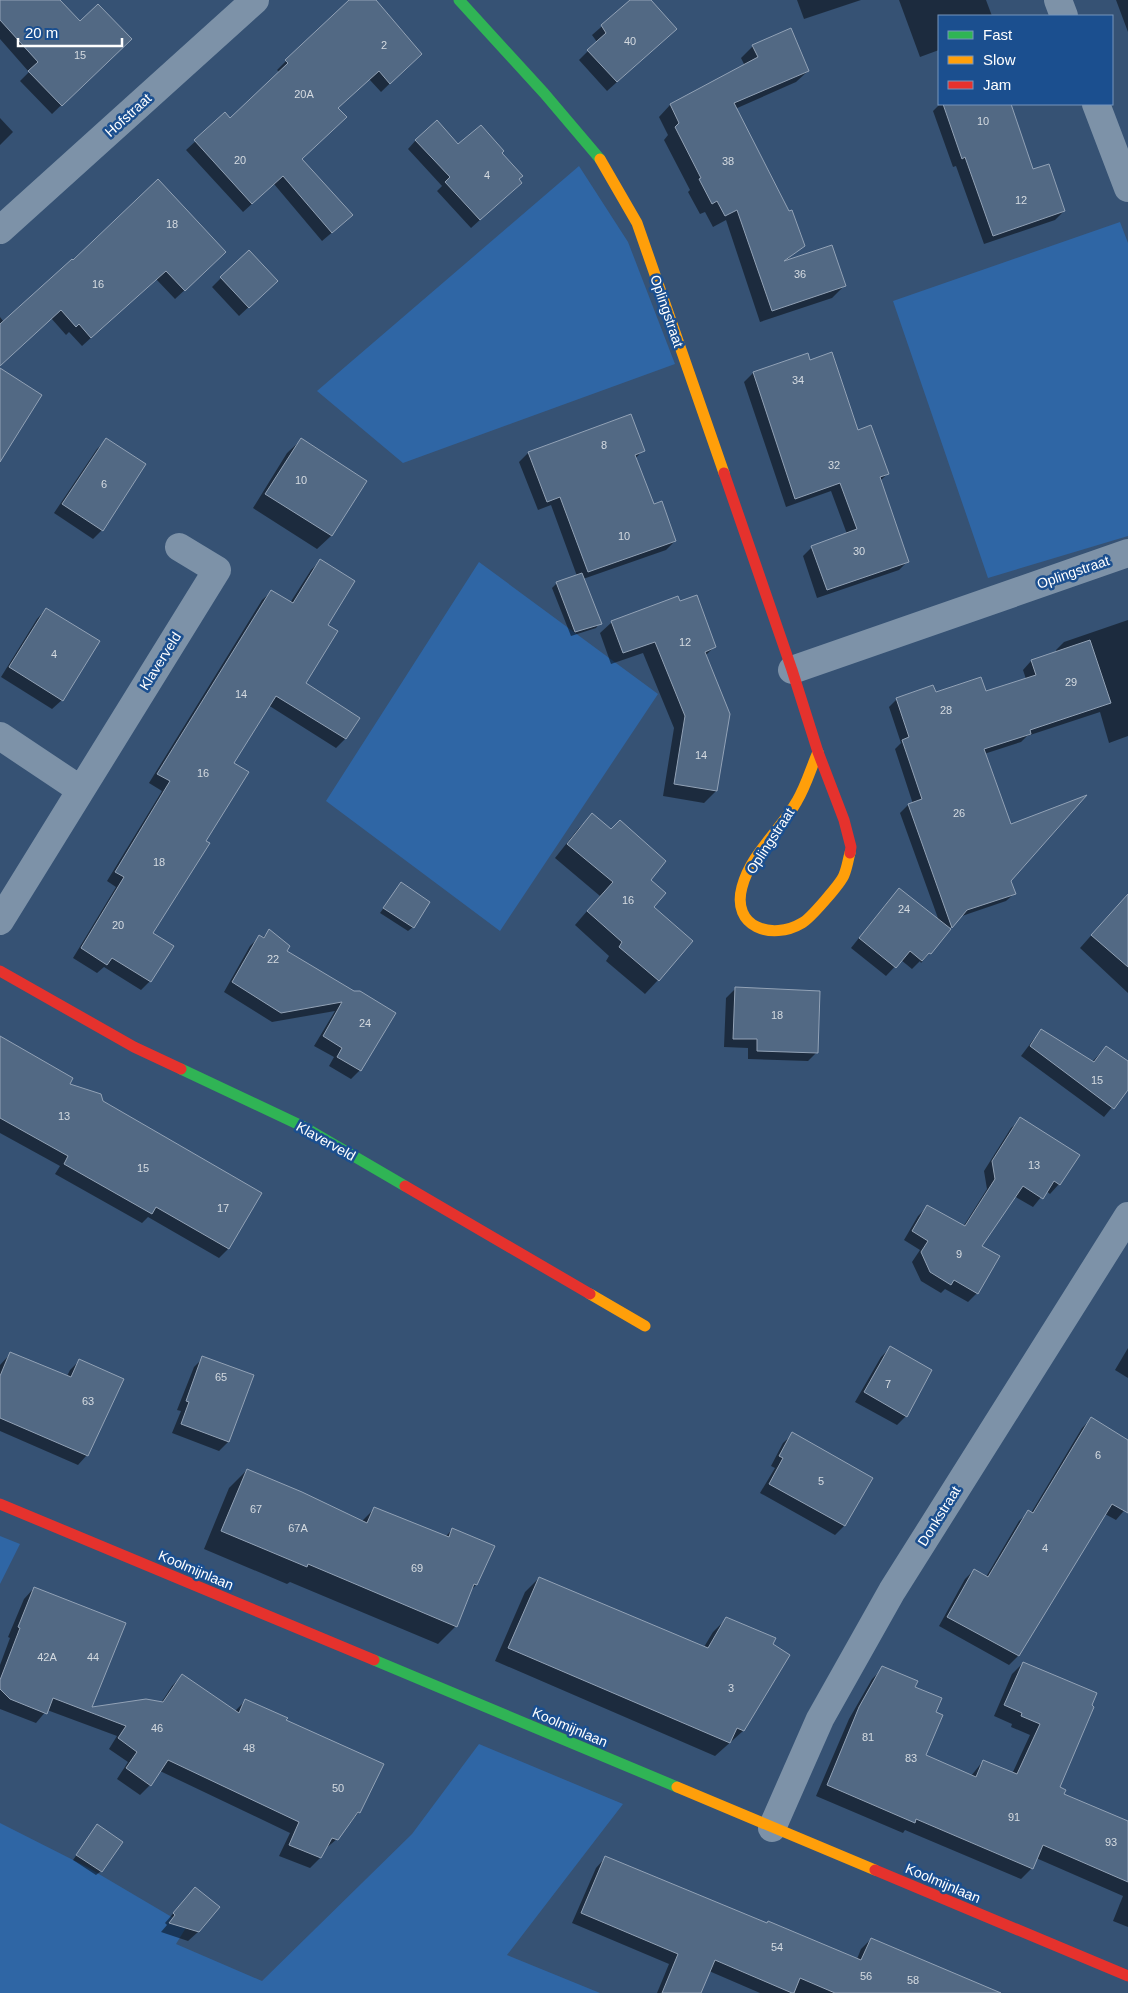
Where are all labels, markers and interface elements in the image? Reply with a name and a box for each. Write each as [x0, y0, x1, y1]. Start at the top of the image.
scale bar [18, 15, 121, 47]
legend [938, 15, 1113, 105]
text: 20 m [25, 24, 58, 41]
text: Fast [983, 26, 1013, 43]
house number: 40 [624, 35, 636, 47]
house number: 2 [381, 39, 387, 51]
house number: 15 [74, 49, 86, 61]
text: Slow [983, 51, 1016, 68]
text: Jam [983, 76, 1011, 93]
house number: 20A [294, 88, 314, 100]
street label: Hofstraat [102, 90, 155, 140]
house number: 10 [977, 115, 989, 127]
house number: 20 [234, 154, 246, 166]
house number: 38 [722, 155, 734, 167]
house number: 4 [484, 169, 490, 181]
house number: 12 [1015, 194, 1027, 206]
house number: 18 [166, 218, 178, 230]
house number: 36 [794, 268, 806, 280]
street label: Oplingstraat [647, 273, 687, 349]
house number: 16 [92, 278, 104, 290]
house number: 34 [792, 374, 804, 386]
house number: 8 [601, 439, 607, 451]
house number: 32 [828, 459, 840, 471]
house number: 10 [295, 474, 307, 486]
house number: 6 [101, 478, 107, 490]
house number: 10 [618, 530, 630, 542]
house number: 30 [853, 545, 865, 557]
street label: Oplingstraat [1035, 552, 1111, 592]
street label: Klaverveld [136, 629, 184, 693]
house number: 12 [679, 636, 691, 648]
house number: 4 [51, 648, 57, 660]
house number: 29 [1065, 676, 1077, 688]
house number: 14 [235, 688, 247, 700]
house number: 28 [940, 704, 952, 716]
house number: 14 [695, 749, 707, 761]
house number: 16 [197, 767, 209, 779]
street label: Oplingstraat [743, 805, 797, 877]
house number: 26 [953, 807, 965, 819]
house number: 18 [153, 856, 165, 868]
house number: 16 [622, 894, 634, 906]
house number: 24 [898, 903, 910, 915]
house number: 20 [112, 919, 124, 931]
house number: 22 [267, 953, 279, 965]
house number: 18 [771, 1009, 783, 1021]
house number: 24 [359, 1017, 371, 1029]
house number: 15 [1091, 1074, 1103, 1086]
house number: 13 [58, 1110, 70, 1122]
street label: Klaverveld [294, 1118, 358, 1164]
house number: 13 [1028, 1159, 1040, 1171]
house number: 15 [137, 1162, 149, 1174]
house number: 17 [217, 1202, 229, 1214]
house number: 9 [956, 1248, 962, 1260]
house number: 65 [215, 1371, 227, 1383]
house number: 7 [885, 1378, 891, 1390]
house number: 63 [82, 1395, 94, 1407]
house number: 6 [1095, 1449, 1101, 1461]
house number: 5 [818, 1475, 824, 1487]
street label: Donkstraat [914, 1483, 964, 1549]
house number: 67 [250, 1503, 262, 1515]
house number: 67A [288, 1522, 308, 1534]
house number: 4 [1042, 1542, 1048, 1554]
street label: Koolmijnlaan [156, 1547, 236, 1593]
house number: 69 [411, 1562, 423, 1574]
house number: 42A [37, 1651, 57, 1663]
house number: 44 [87, 1651, 99, 1663]
house number: 3 [728, 1682, 734, 1694]
street label: Koolmijnlaan [530, 1704, 610, 1750]
house number: 46 [151, 1722, 163, 1734]
house number: 81 [862, 1731, 874, 1743]
house number: 48 [243, 1742, 255, 1754]
house number: 83 [905, 1752, 917, 1764]
house number: 50 [332, 1782, 344, 1794]
house number: 91 [1008, 1811, 1020, 1823]
house number: 93 [1105, 1836, 1117, 1848]
street label: Koolmijnlaan [903, 1860, 983, 1906]
house number: 54 [771, 1941, 783, 1953]
house number: 56 [860, 1970, 872, 1982]
house number: 58 [907, 1974, 919, 1986]

